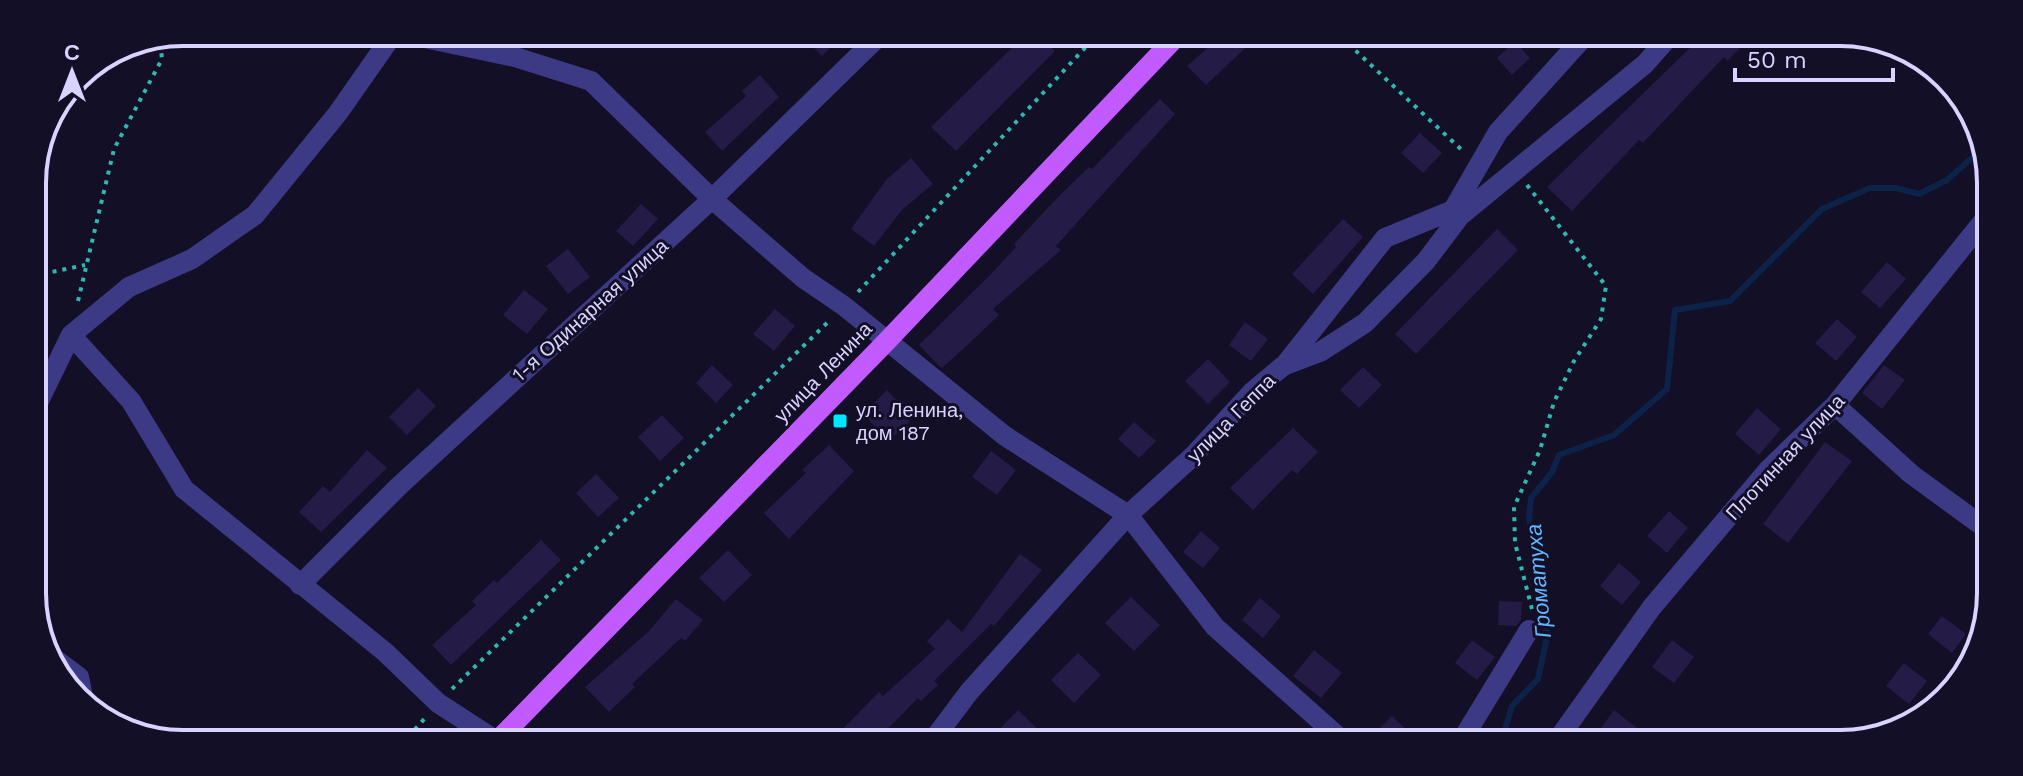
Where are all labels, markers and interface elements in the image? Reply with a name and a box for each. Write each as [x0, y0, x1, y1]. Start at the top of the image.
north arrow [32, 32, 112, 112]
scale bar [1735, 32, 1893, 82]
text: С [64, 40, 80, 65]
text: 50 m [1747, 46, 1807, 74]
street label: 1-я Одинарная улица [507, 233, 674, 386]
street label: улица Ленина [769, 316, 878, 427]
street label: улица Геппа [1182, 368, 1281, 467]
street label: Плотинная улица [1721, 389, 1850, 525]
place label: ул. Ленина, дом 187 [856, 398, 963, 445]
marker: ул. Ленина, дом 187 [831, 412, 849, 430]
water label: Громатуха [1521, 523, 1556, 639]

